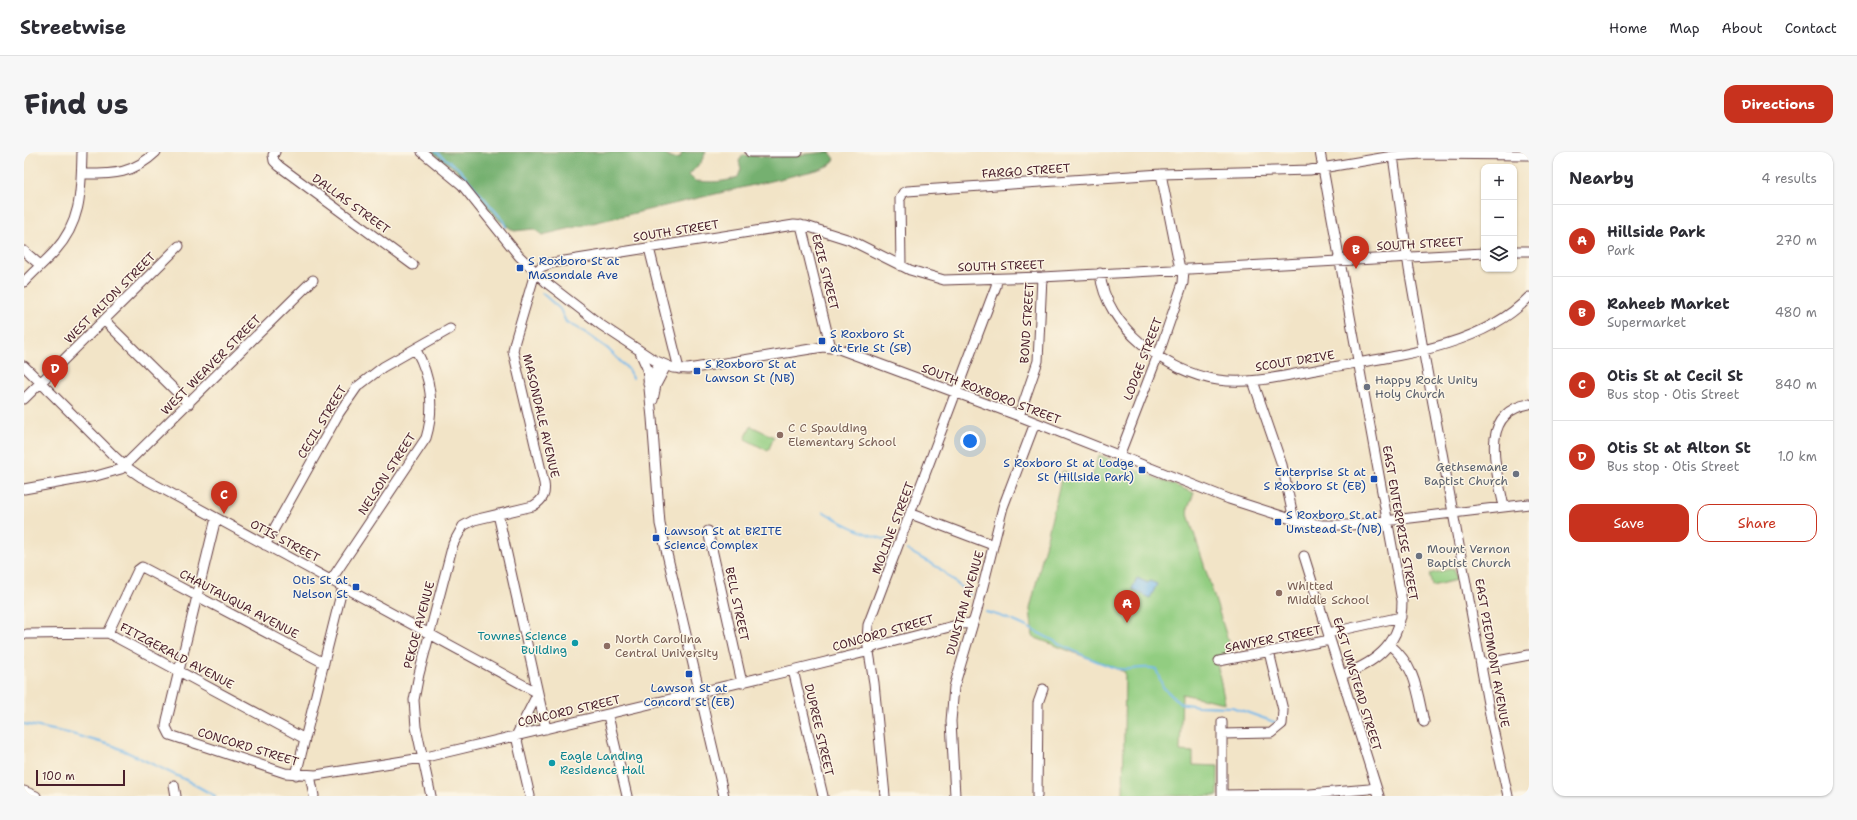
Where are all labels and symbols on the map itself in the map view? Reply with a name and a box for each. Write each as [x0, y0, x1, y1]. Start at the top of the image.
street label: FARGO STREET [981, 160, 1071, 182]
street label: DALLAS STREET [309, 170, 394, 238]
street label: SOUTH STREET [632, 216, 721, 246]
street label: ERIE STREET [808, 232, 842, 312]
street label: SOUTH STREET [1376, 234, 1464, 254]
pin: B [1343, 236, 1369, 269]
street label: WEST ALTON STREET [61, 248, 160, 347]
place label: S Roxboro St at Masondale Ave [528, 253, 619, 283]
street label: SOUTH STREET [957, 256, 1045, 276]
marker: S Roxboro St at Masondale Ave [515, 263, 525, 273]
street label: BOND STREET [1016, 282, 1038, 364]
street label: WEST WEAVER STREET [157, 311, 265, 419]
street label: LODGE STREET [1120, 315, 1166, 403]
place label: S Roxboro St at Erie St (SB) [830, 326, 912, 356]
marker: S Roxboro St at Erie St (SB) [817, 336, 827, 346]
street label: SCOUT DRIVE [1254, 347, 1336, 375]
street label: MASONDALE AVENUE [519, 352, 563, 480]
pin: D [42, 355, 68, 388]
place label: S Roxboro St at Lawson St (NB) [705, 356, 796, 386]
street label: SOUTH ROXBORO STREET [919, 360, 1064, 428]
marker: S Roxboro St at Lawson St (NB) [692, 366, 702, 376]
place label: Happy Rock Unity Holy Church [1375, 372, 1478, 402]
street label: CECIL STREET [294, 382, 350, 462]
marker: Happy Rock Unity Holy Church [1362, 382, 1372, 392]
place label: C C Spaulding Elementary School [788, 420, 896, 450]
street label: NELSON STREET [354, 429, 420, 518]
marker: C C Spaulding Elementary School [775, 430, 785, 440]
your location [960, 431, 980, 451]
street label: EAST ENTERPRISE STREET [1378, 444, 1422, 602]
place label: S Roxboro St at Lodge St (Hillside Park) [1003, 455, 1134, 485]
place label: Gethsemane Baptist Church [1424, 459, 1508, 489]
place label: Enterprise St at S Roxboro St (EB) [1263, 464, 1366, 494]
marker: S Roxboro St at Lodge St (Hillside Park) [1137, 465, 1147, 475]
marker: Gethsemane Baptist Church [1511, 469, 1521, 479]
marker: Enterprise St at S Roxboro St (EB) [1369, 474, 1379, 484]
street label: MOLINE STREET [868, 479, 918, 577]
pin: C [211, 481, 237, 514]
place label: S Roxboro St at Umstead St (NB) [1286, 507, 1382, 537]
street label: OTIS STREET [247, 516, 323, 566]
marker: S Roxboro St at Umstead St (NB) [1273, 517, 1283, 527]
place label: Lawson St at BRITE Science Complex [664, 523, 782, 553]
marker: Lawson St at BRITE Science Complex [651, 533, 661, 543]
place label: Mount Vernon Baptist Church [1427, 541, 1511, 571]
street label: DUNSTAN AVENUE [942, 549, 988, 657]
marker: Mount Vernon Baptist Church [1414, 551, 1424, 561]
street label: CHAUTAUQUA AVENUE [177, 566, 301, 642]
street label: BELL STREET [721, 566, 753, 643]
place label: Otis St at Nelson St [292, 572, 348, 602]
street label: EAST PIEDMONT AVENUE [1471, 577, 1513, 729]
place label: Whitted Middle School [1287, 578, 1369, 608]
street label: PEKOE AVENUE [400, 579, 438, 671]
marker: Otis St at Nelson St [351, 582, 361, 592]
marker: Whitted Middle School [1274, 588, 1284, 598]
pin: A [1114, 590, 1140, 623]
street label: CONCORD STREET [830, 611, 936, 655]
street label: EAST UMSTEAD STREET [1329, 615, 1385, 753]
street label: FITZGERALD AVENUE [117, 619, 237, 693]
street label: SAWYER STREET [1224, 622, 1323, 656]
place label: Townes Science Building [478, 628, 567, 658]
place label: North Carolina Central University [615, 631, 719, 661]
marker: Townes Science Building [570, 638, 580, 648]
marker: North Carolina Central University [602, 641, 612, 651]
marker: Lawson St at Concord St (EB) [684, 669, 694, 679]
place label: Lawson St at Concord St (EB) [643, 680, 735, 710]
street label: DUPREE STREET [801, 682, 838, 778]
street label: CONCORD STREET [516, 691, 623, 731]
street label: CONCORD STREET [195, 724, 301, 770]
place label: Eagle Landing Residence Hall [560, 748, 645, 778]
marker: Eagle Landing Residence Hall [547, 758, 557, 768]
scale bar [36, 768, 125, 787]

